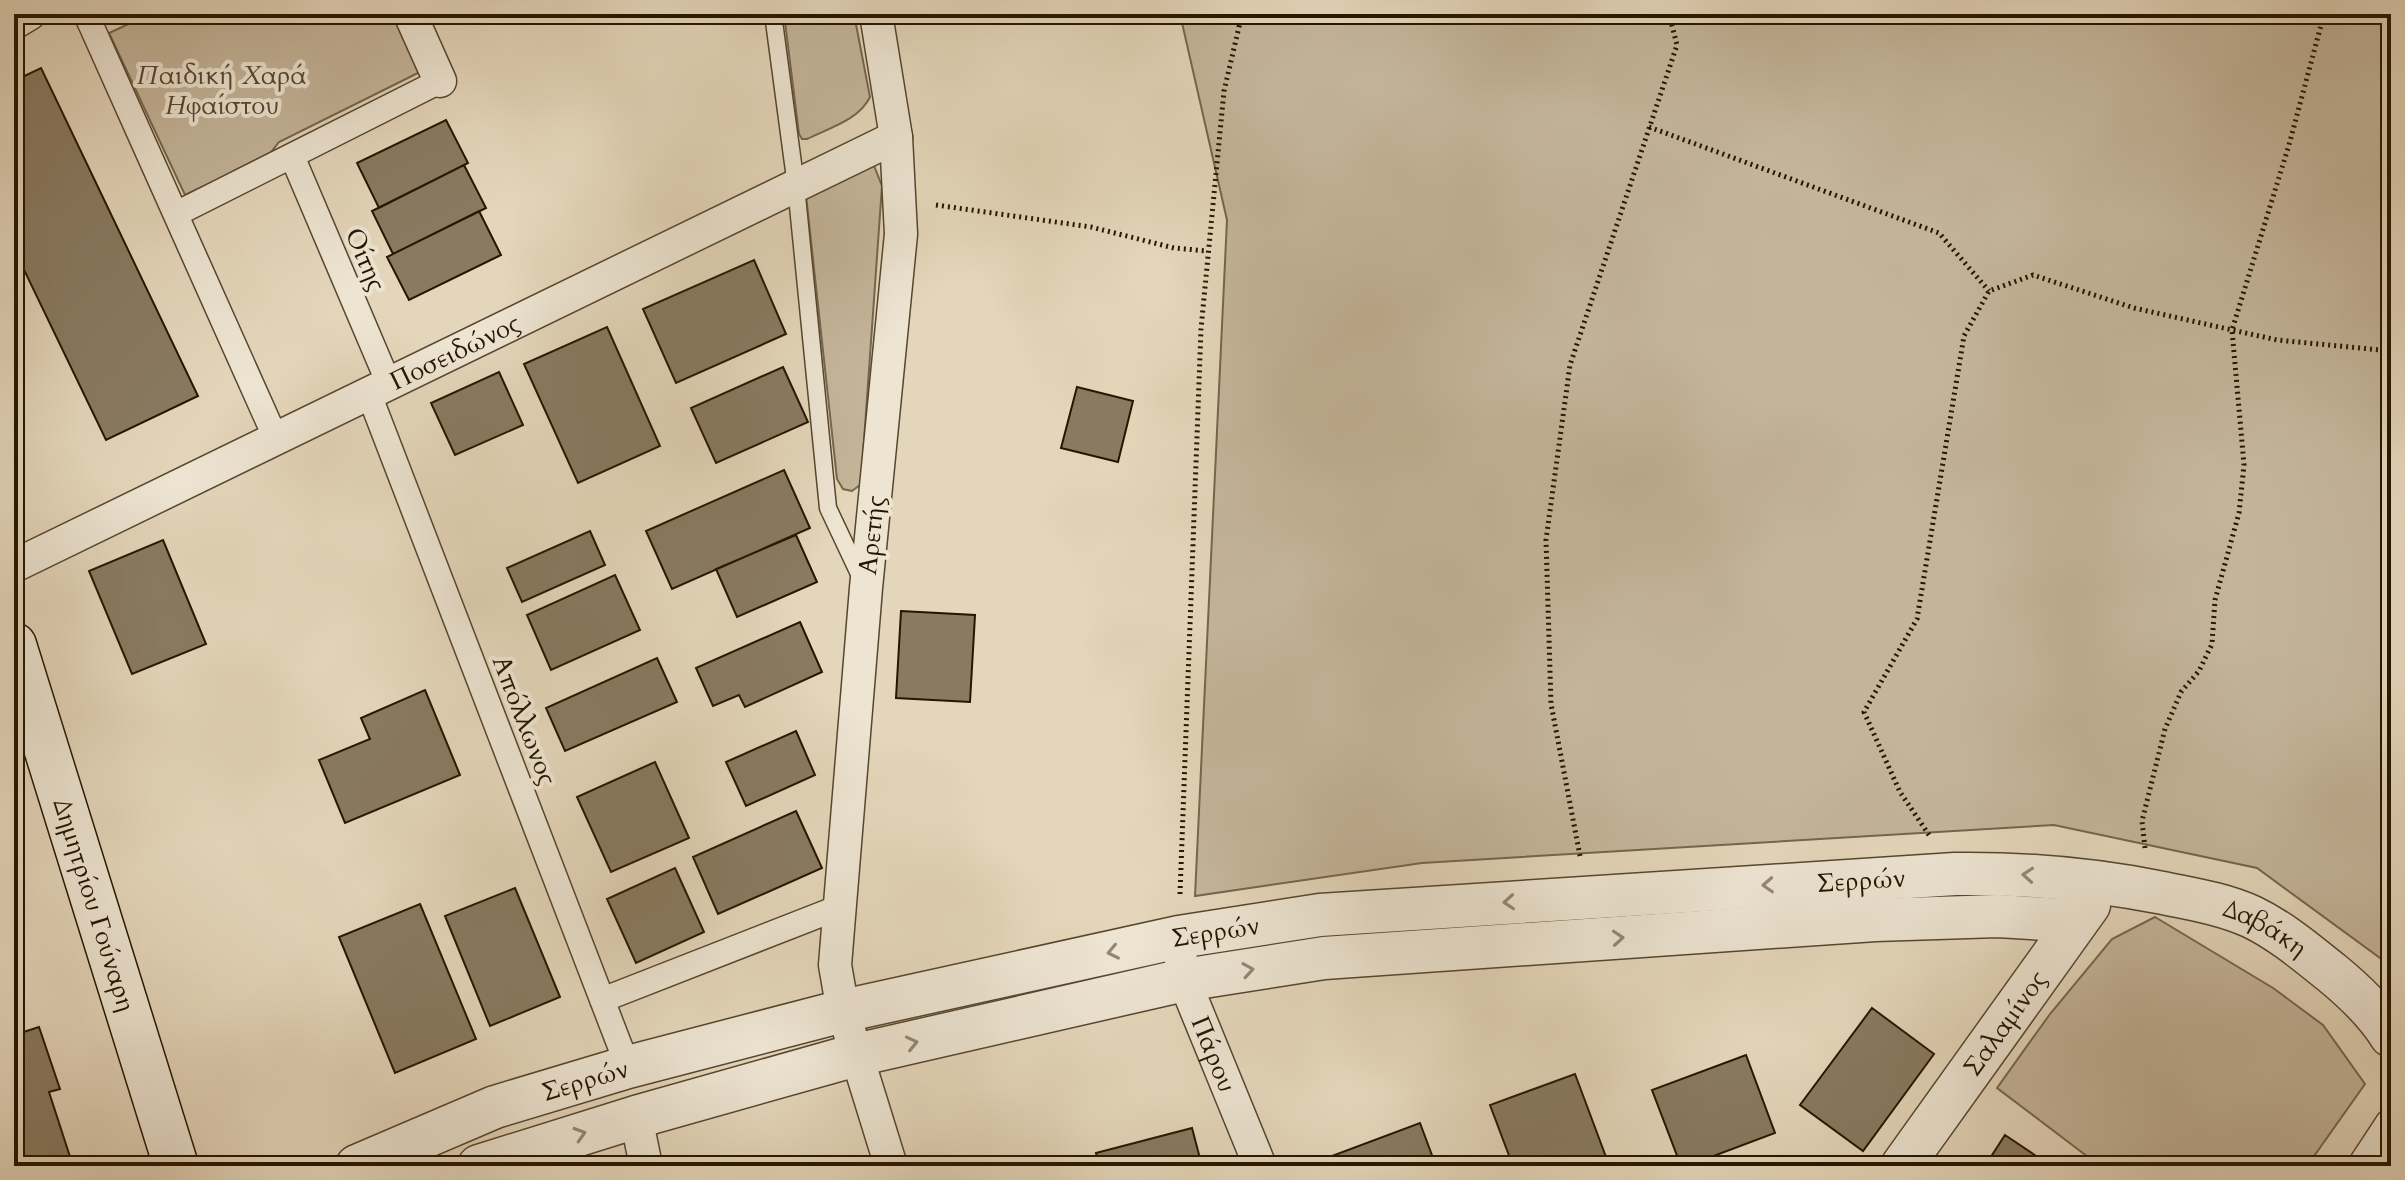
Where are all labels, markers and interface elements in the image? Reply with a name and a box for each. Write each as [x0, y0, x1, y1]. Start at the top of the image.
park label: Παιδική Χαρά Ηφαίστου [136, 58, 308, 123]
street label: Οίτης [337, 222, 394, 296]
street label: Ποσειδώνος [384, 306, 526, 399]
street label: Αρετής [850, 494, 893, 576]
street label: Απόλλωνος [484, 650, 565, 790]
street label: Δημητρίου Γούναρη [45, 794, 144, 1016]
street label: Σερρών [1816, 860, 1906, 901]
one-way arrow [2021, 867, 2034, 884]
one-way arrow [1761, 876, 1774, 893]
street label: Δαβάκη [2219, 890, 2314, 965]
one-way arrow [1502, 893, 1515, 910]
street label: Σερρών [1169, 908, 1262, 956]
one-way arrow [1612, 930, 1625, 947]
one-way arrow [1106, 943, 1120, 960]
one-way arrow [1241, 962, 1255, 979]
street label: Σαλαμίνος [1955, 963, 2055, 1083]
street label: Πάρου [1183, 1011, 1245, 1097]
one-way arrow [905, 1035, 918, 1052]
street label: Σερρών [538, 1051, 633, 1110]
one-way arrow [573, 1127, 587, 1143]

